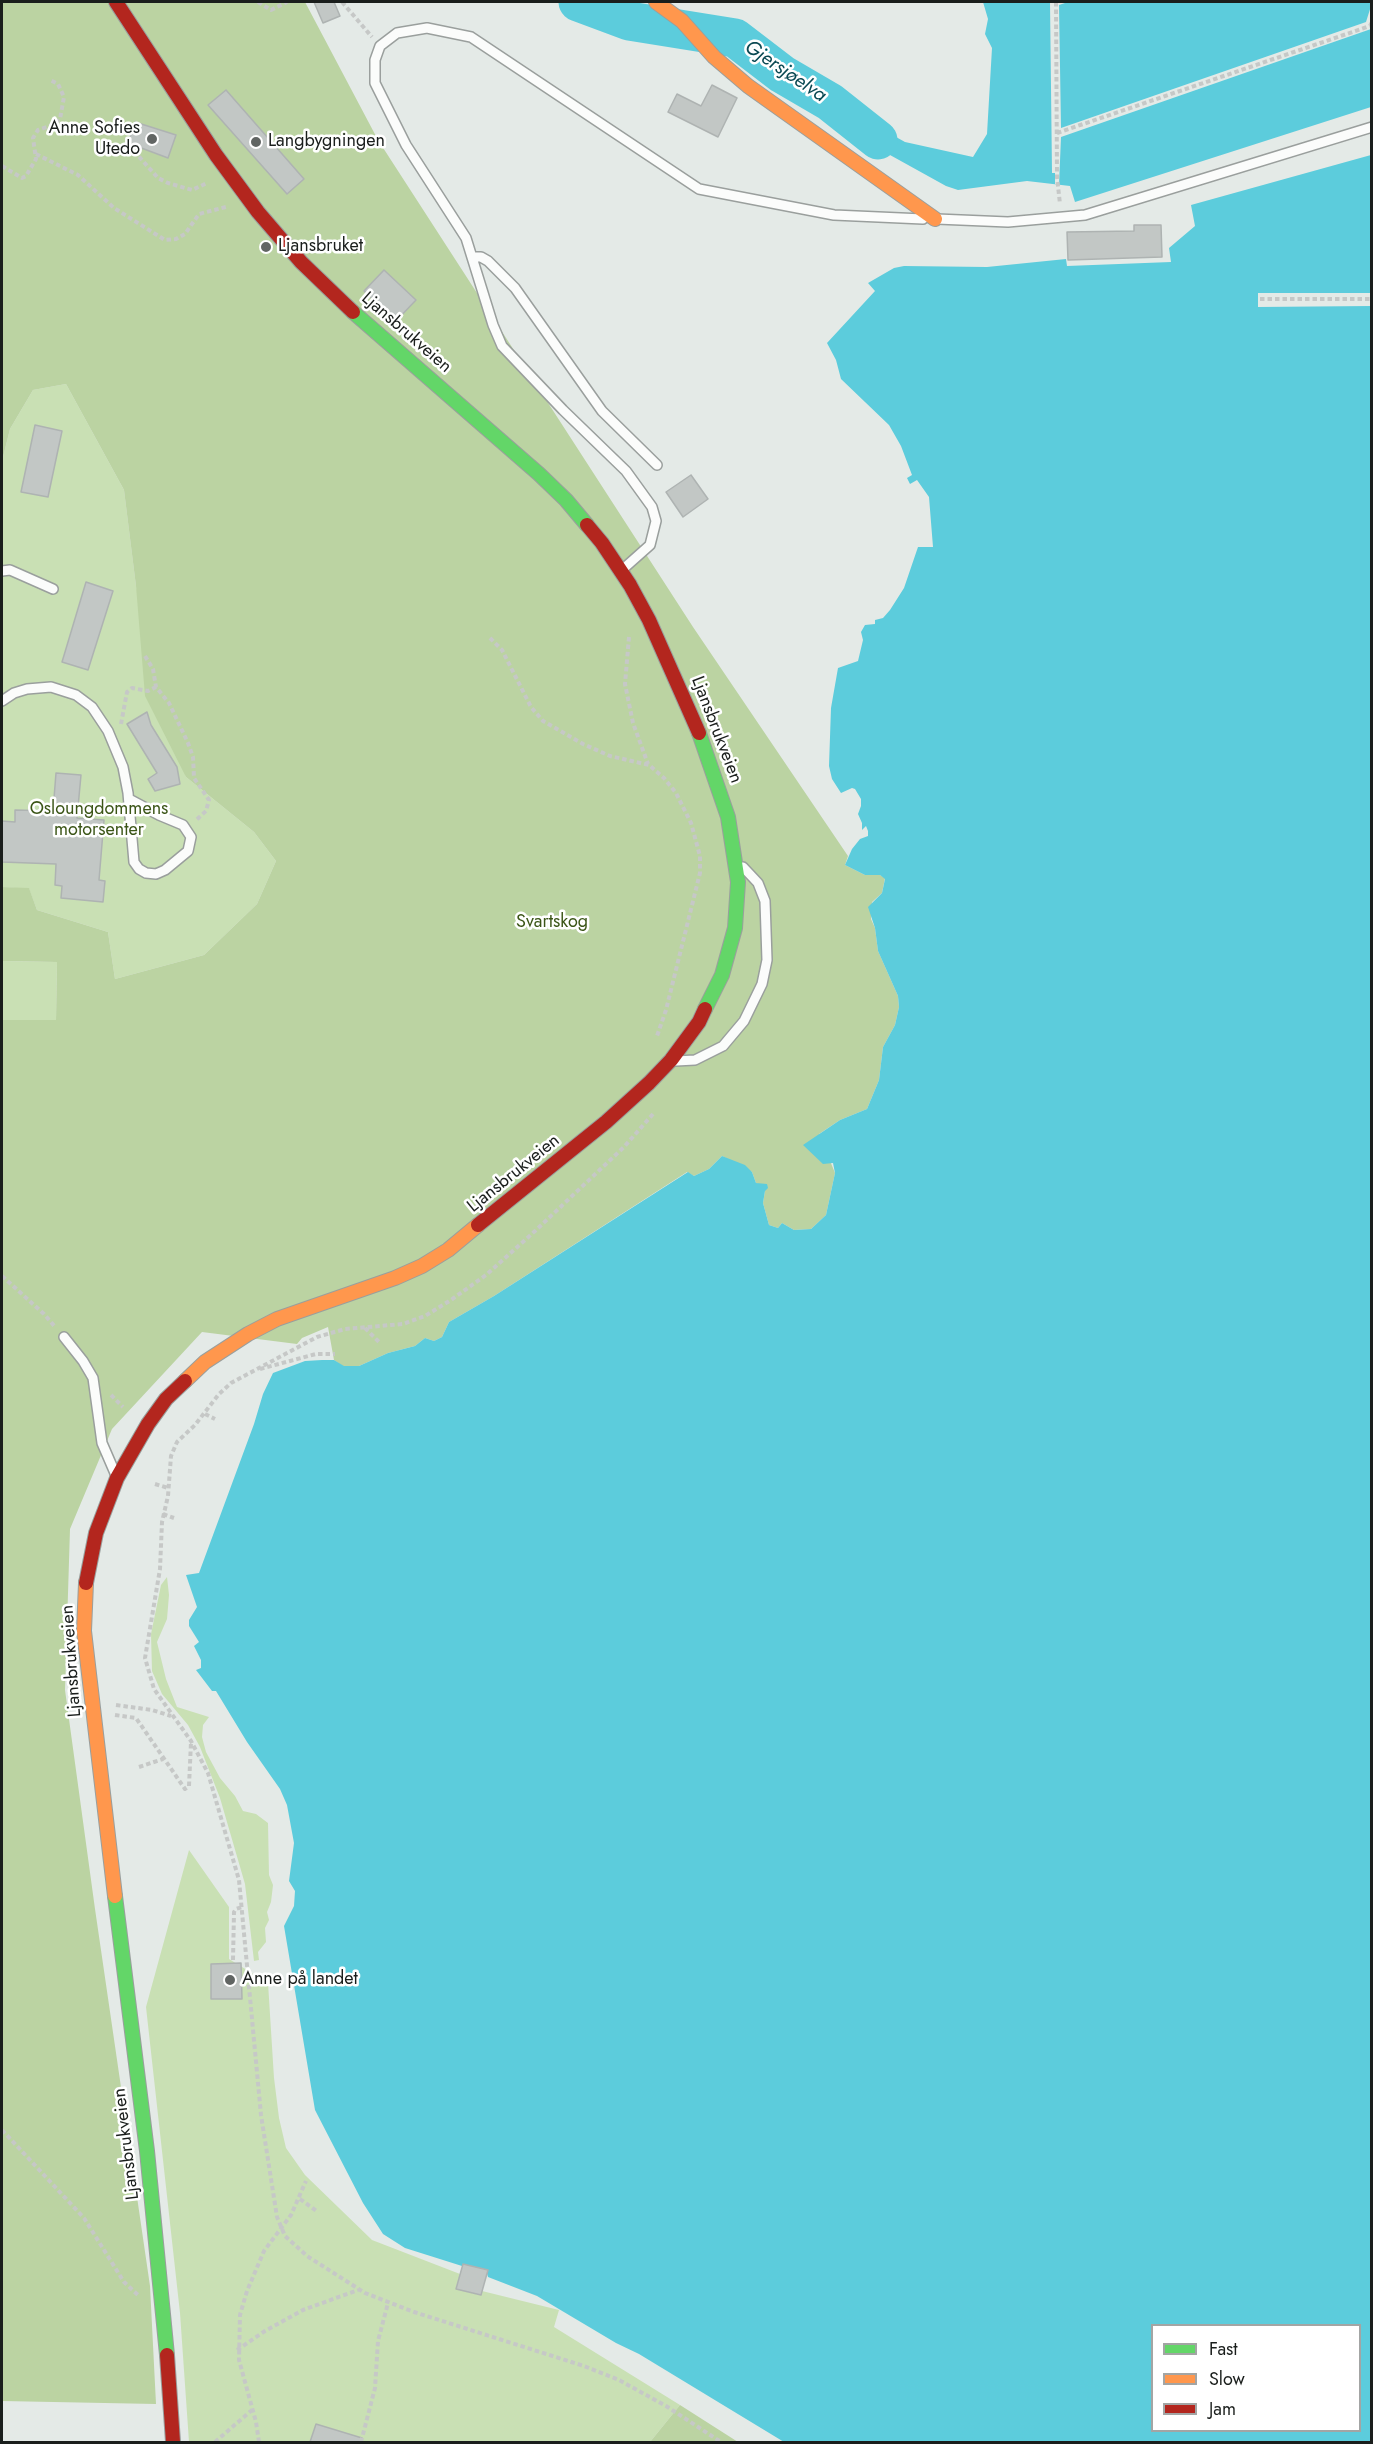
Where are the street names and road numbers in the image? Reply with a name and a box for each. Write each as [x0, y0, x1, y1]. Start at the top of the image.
street label: Ljansbrukveien [357, 288, 455, 378]
street label: Ljansbrukveien [686, 674, 746, 786]
street label: Ljansbrukveien [464, 1130, 564, 1218]
street label: Ljansbrukveien [57, 1604, 87, 1718]
street label: Ljansbrukveien [109, 2087, 145, 2201]

